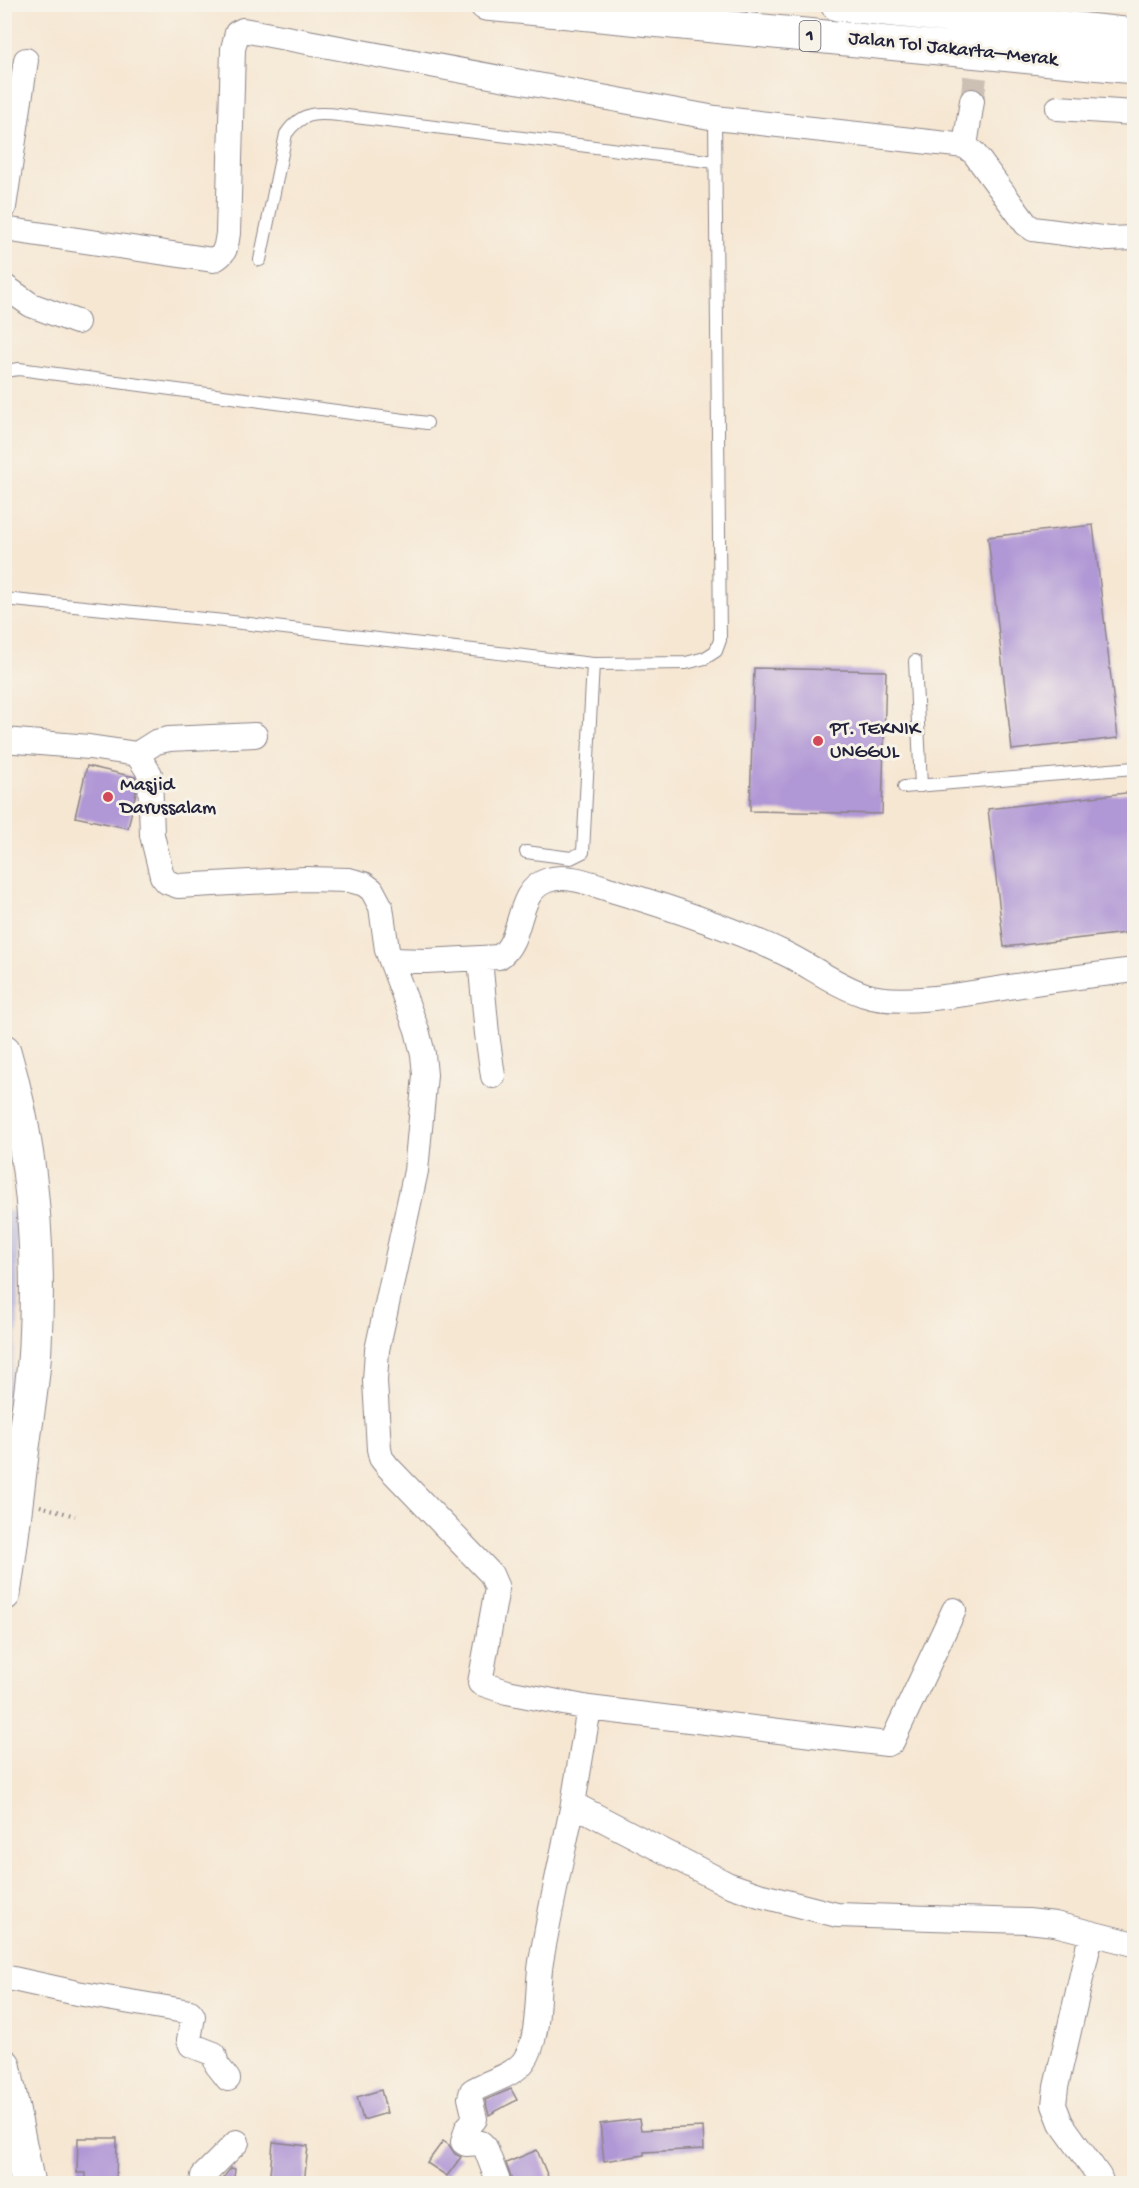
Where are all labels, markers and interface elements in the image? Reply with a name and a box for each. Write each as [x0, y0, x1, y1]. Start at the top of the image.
road number: 1 [800, 21, 820, 51]
street label: Jalan Tol Jakarta–Merak [847, 28, 1061, 73]
place label: PT. TEKNIK UNGGUL [829, 719, 922, 765]
marker: PT. TEKNIK UNGGUL [811, 734, 825, 748]
place label: Masjid Darussalam [118, 775, 216, 821]
marker: Masjid Darussalam [101, 790, 115, 804]

